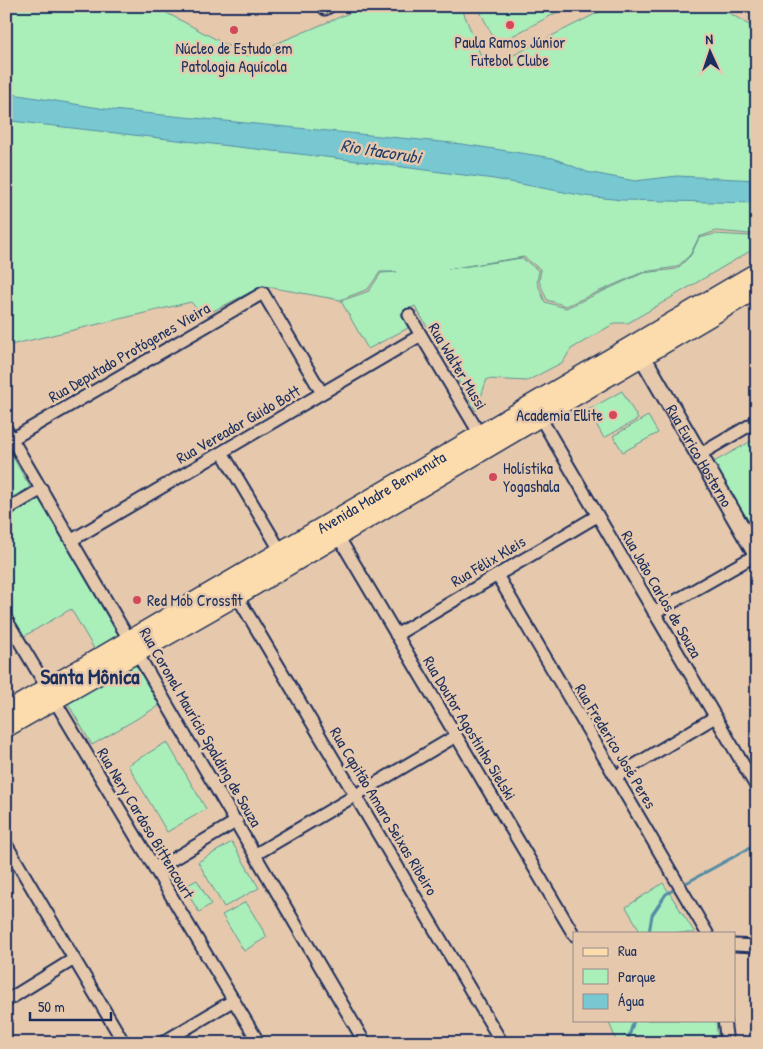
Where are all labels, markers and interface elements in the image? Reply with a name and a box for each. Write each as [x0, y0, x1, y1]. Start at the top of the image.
marker: Paula Ramos Júnior Futebol Clube [504, 19, 516, 31]
marker: Núcleo de Estudo em Patologia Aquícola [228, 24, 240, 36]
north arrow [686, 28, 736, 78]
text: N [705, 29, 714, 48]
place label: Paula Ramos Júnior Futebol Clube [454, 31, 566, 71]
place label: Núcleo de Estudo em Patologia Aquícola [176, 37, 293, 77]
water label: Rio Itacorubi [339, 132, 425, 170]
street label: Rua Deputado Protógenes Vieira [44, 297, 214, 407]
street label: Rua Walter Mussi [423, 319, 493, 413]
street label: Rua Vereador Guido Bott [172, 379, 305, 469]
street label: Rua Eurico Hosterno [661, 400, 738, 511]
place label: Academia Ellite [516, 404, 604, 426]
marker: Academia Ellite [607, 409, 619, 421]
street label: Avenida Madre Benvenuta [313, 446, 450, 538]
place label: Holístika Yogashala [503, 457, 560, 497]
marker: Holístika Yogashala [487, 471, 499, 483]
street label: Rua João Carlos de Souza [617, 526, 707, 662]
street label: Rua Félix Kleis [447, 530, 529, 592]
place label: Red Mob Crossfit [147, 589, 243, 611]
marker: Red Mob Crossfit [131, 594, 143, 606]
street label: Rua Coronel Maurício Spalding de Souza [135, 623, 267, 831]
street label: Rua Doutor Agostinho Sielski [418, 652, 522, 804]
district label: Santa Mônica [40, 662, 140, 691]
street label: Rua Frederico José Peres [570, 679, 662, 813]
street label: Rua Capitão Amaro Seixas Ribeiro [325, 723, 443, 900]
street label: Rua Nery Cardoso Bittencourt [92, 743, 200, 903]
legend [573, 932, 736, 1022]
text: Rua [618, 940, 637, 961]
text: Parque [618, 966, 656, 987]
scale bar [30, 989, 111, 1021]
text: Água [618, 990, 644, 1011]
text: 50 m [38, 996, 65, 1017]

